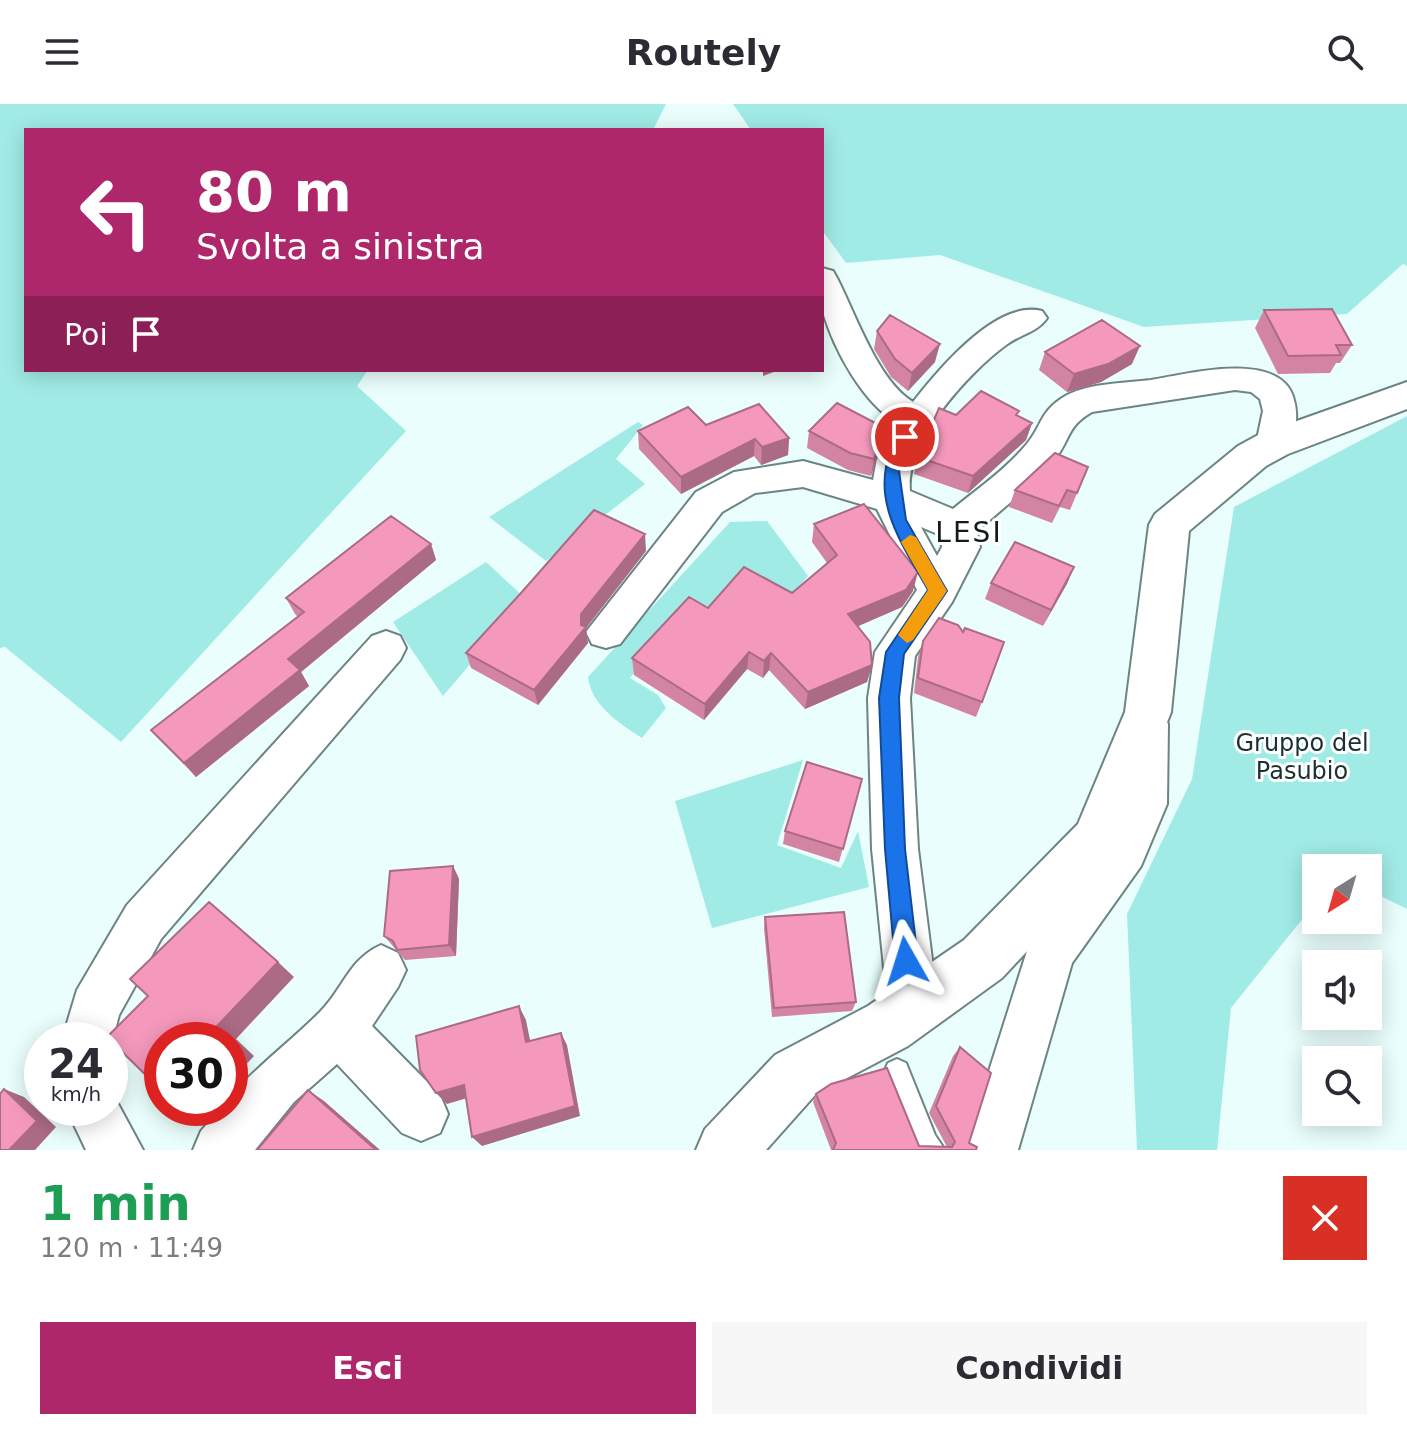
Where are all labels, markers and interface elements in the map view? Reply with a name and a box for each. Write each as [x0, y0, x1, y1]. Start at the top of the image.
icon: menu [40, 30, 84, 74]
icon: search [1323, 30, 1367, 74]
text: Routely [626, 32, 781, 73]
text: 80 m [196, 159, 352, 224]
icon: left [64, 160, 168, 264]
text: Svolta a sinistra [196, 226, 485, 267]
icon: arrive [124, 312, 168, 356]
text: Poi [64, 317, 108, 352]
pin [871, 403, 939, 471]
icon: arrive [883, 415, 927, 459]
district label: LESI [935, 516, 1003, 549]
park label: Gruppo del Pasubio [1235, 729, 1369, 785]
north arrow [1302, 854, 1382, 934]
map controls [1302, 854, 1382, 1126]
position arrow [864, 919, 948, 1003]
button: sound [1302, 950, 1382, 1030]
speed limit sign: 30 [144, 1022, 248, 1126]
text: 24 [48, 1041, 104, 1087]
button: search [1302, 1046, 1382, 1126]
text: km/h [51, 1082, 101, 1106]
text: 1 min [40, 1175, 191, 1231]
button: close [1283, 1176, 1367, 1260]
text: 120 m · 11:49 [40, 1233, 223, 1263]
button: Esci [40, 1322, 696, 1414]
button: Condividi [712, 1322, 1367, 1414]

